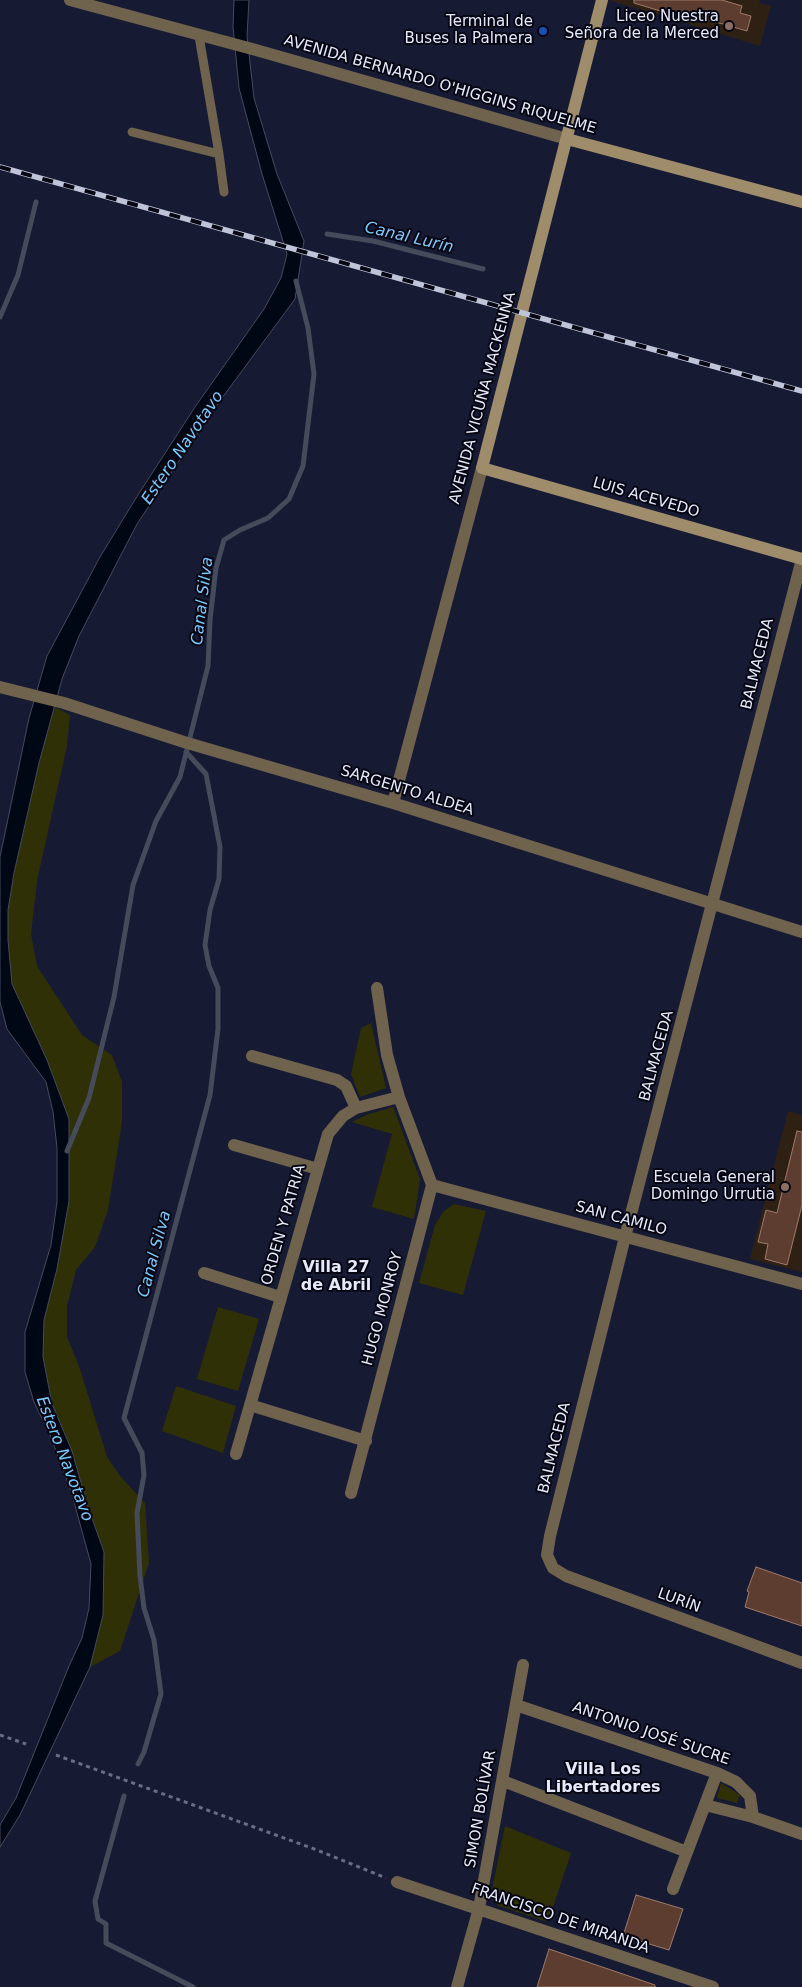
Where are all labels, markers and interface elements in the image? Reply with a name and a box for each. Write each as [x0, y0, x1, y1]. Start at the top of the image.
place label: Liceo Nuestra Señora de la Merced [565, 8, 719, 43]
place label: Terminal de Buses la Palmera [405, 13, 533, 48]
marker: Liceo Nuestra Señora de la Merced [723, 20, 735, 32]
marker: Terminal de Buses la Palmera [537, 25, 549, 37]
street label: AVENIDA BERNARDO O'HIGGINS RIQUELME [282, 32, 598, 138]
water label: Canal Lurín [363, 218, 455, 258]
street label: AVENIDA VICUÑA MACKENNA [446, 290, 520, 506]
water label: Estero Navotavo [138, 388, 228, 508]
street label: LUIS ACEVEDO [590, 474, 702, 522]
water label: Canal Silva [188, 556, 218, 646]
street label: BALMACEDA [738, 617, 778, 711]
street label: SARGENTO ALDEA [338, 762, 476, 820]
street label: BALMACEDA [636, 1009, 678, 1103]
street label: ORDEN Y PATRIA [258, 1163, 310, 1287]
place label: Escuela General Domingo Urrutia [651, 1169, 775, 1204]
marker: Escuela General Domingo Urrutia [779, 1181, 791, 1193]
street label: SAN CAMILO [573, 1198, 669, 1240]
water label: Canal Silva [134, 1209, 176, 1299]
street label: HUGO MONROY [359, 1250, 407, 1368]
district label: Villa 27 de Abril [301, 1258, 371, 1296]
water label: Estero Navotavo [31, 1394, 97, 1524]
street label: BALMACEDA [535, 1401, 575, 1495]
street label: LURÍN [655, 1585, 703, 1617]
street label: ANTONIO JOSÉ SUCRE [570, 1699, 732, 1769]
street label: SIMON BOLÍVAR [462, 1749, 500, 1869]
district label: Villa Los Libertadores [545, 1760, 661, 1798]
street label: FRANCISCO DE MIRANDA [468, 1880, 652, 1958]

